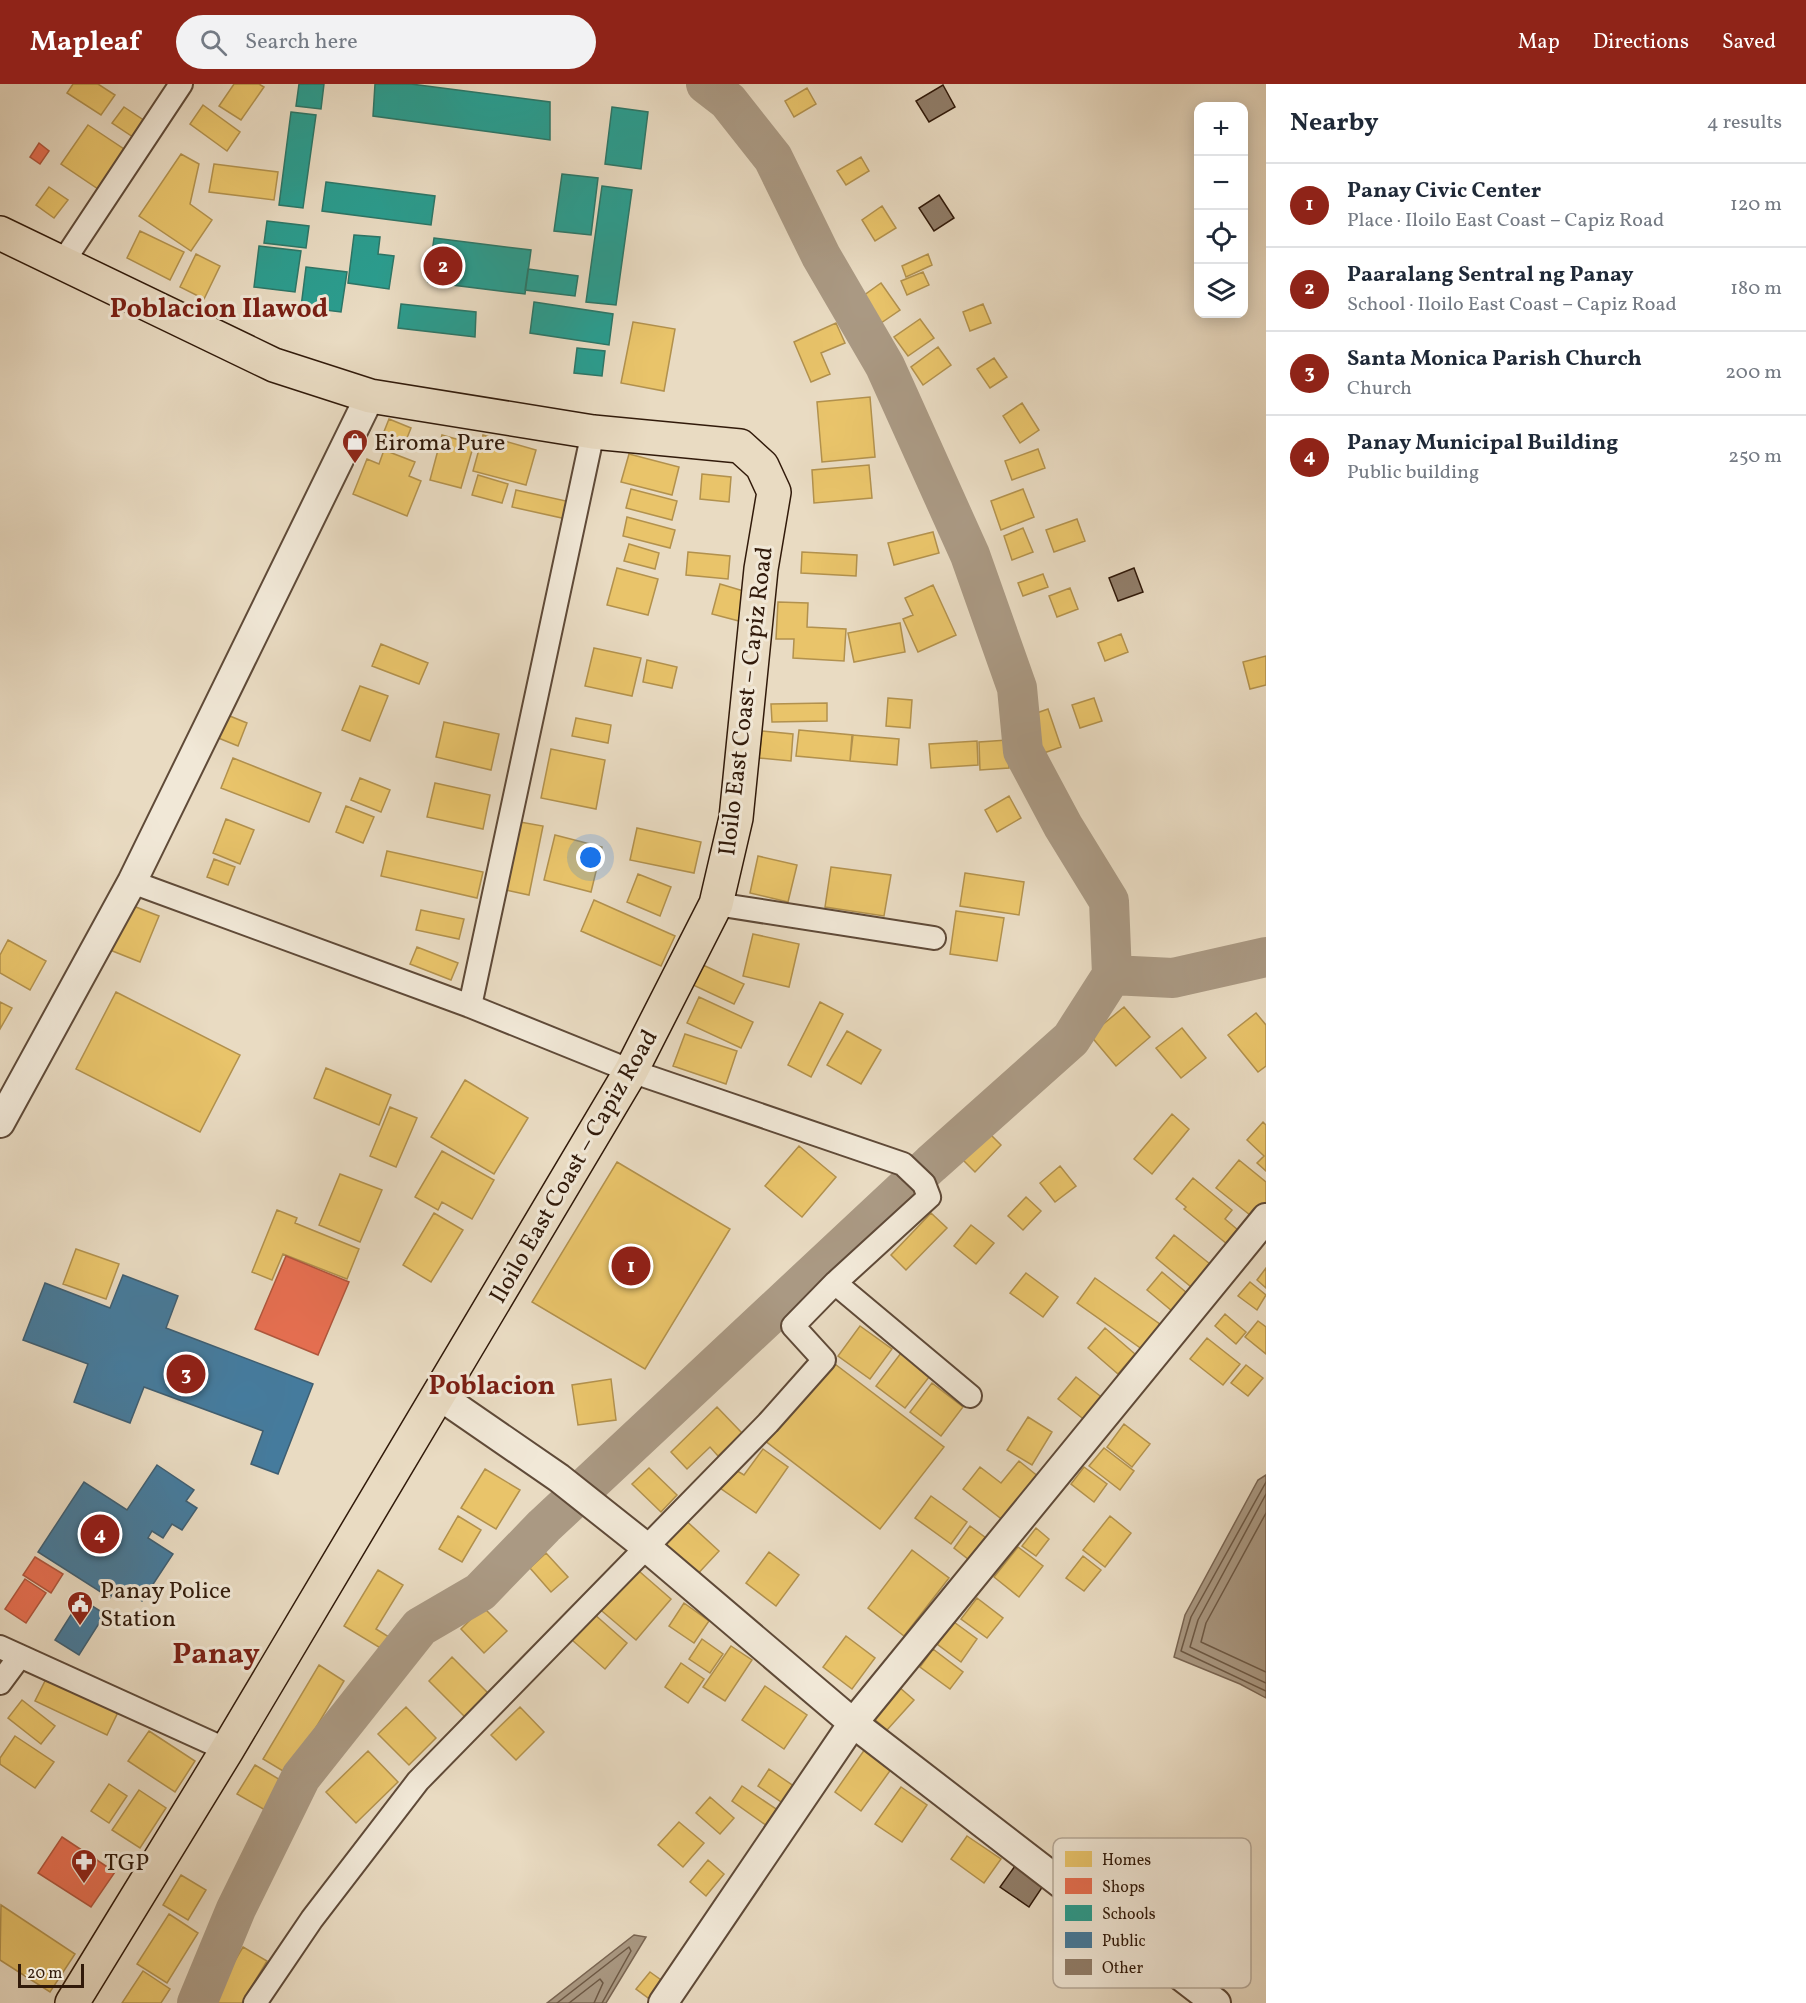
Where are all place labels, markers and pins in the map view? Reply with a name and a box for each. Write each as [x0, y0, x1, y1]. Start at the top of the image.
pin: 2 [424, 244, 462, 288]
shop icon: Eiroma Pure [340, 427, 370, 465]
place label: Eiroma Pure [374, 427, 505, 461]
pin: 1 [612, 1244, 650, 1288]
pin: 3 [166, 1352, 206, 1396]
pin: 4 [80, 1512, 120, 1556]
place label: Panay Police Station [100, 1575, 231, 1637]
public building icon: Panay Police Station [65, 1589, 95, 1627]
pharmacy icon: TGP [69, 1847, 99, 1885]
place label: TGP [104, 1847, 149, 1881]

